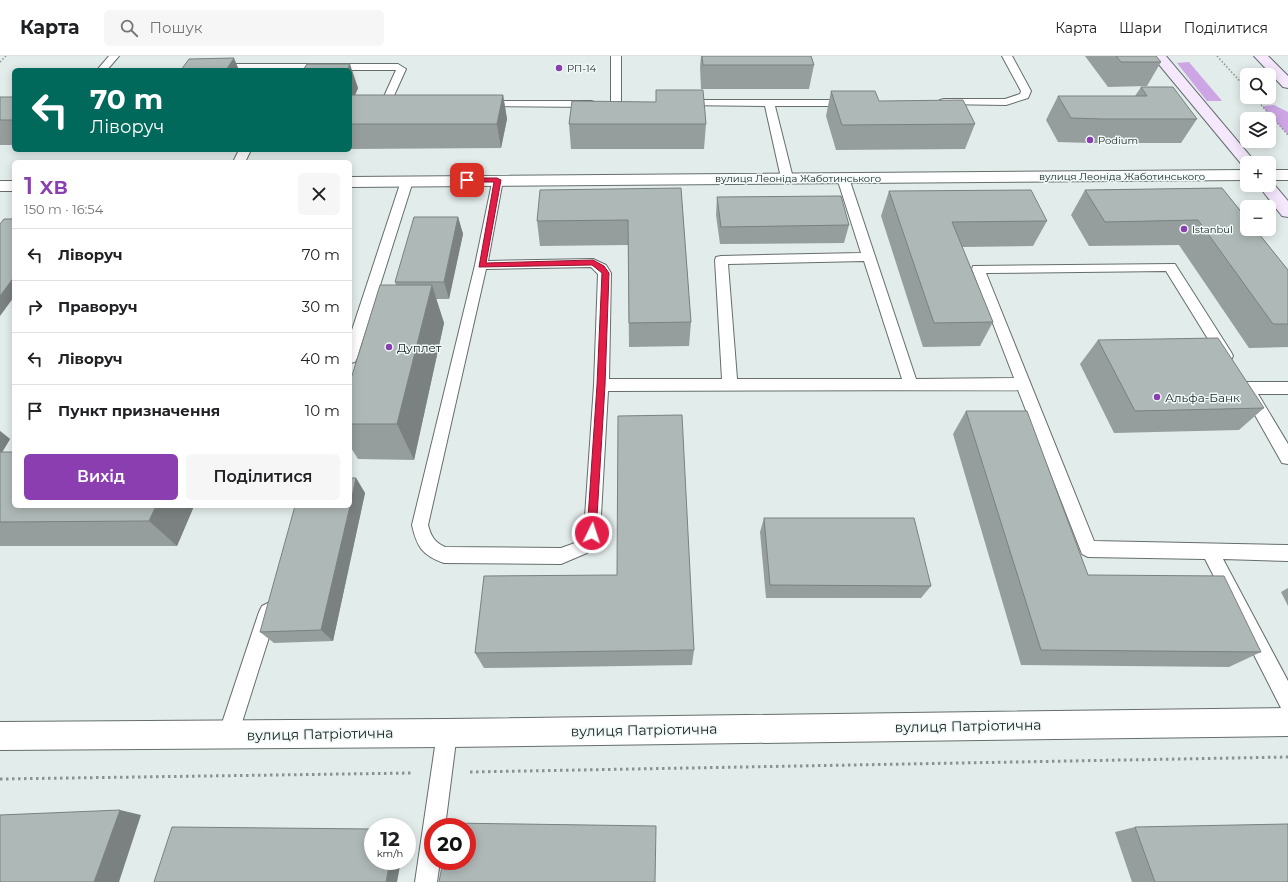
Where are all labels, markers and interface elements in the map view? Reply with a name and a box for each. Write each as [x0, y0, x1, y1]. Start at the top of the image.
search box [104, 10, 384, 46]
text: Карта [20, 16, 80, 39]
icon: search [118, 17, 140, 39]
text: Пошук [150, 18, 202, 37]
text: Карта [1055, 19, 1097, 37]
text: Шари [1119, 19, 1162, 37]
text: Поділитися [1184, 19, 1268, 37]
place label: РП-14 [567, 62, 596, 75]
marker: РП-14 [554, 63, 564, 73]
map controls [1240, 68, 1276, 236]
button: search [1240, 68, 1276, 104]
text: 70 m [90, 82, 163, 116]
icon: left [24, 84, 76, 136]
button: layers [1240, 112, 1276, 148]
text: Ліворуч [90, 116, 164, 138]
place label: Podium [1098, 134, 1138, 147]
marker: Podium [1085, 135, 1095, 145]
button: + [1240, 156, 1276, 192]
pin [450, 163, 484, 197]
icon: arrive [456, 169, 478, 191]
street label: вулиця Леоніда Жаботинського [1039, 170, 1205, 183]
text: 1 хв [24, 171, 68, 200]
street label: вулиця Леоніда Жаботинського [715, 172, 881, 185]
button: close [298, 173, 340, 215]
button: − [1240, 200, 1276, 236]
text: 150 m · 16:54 [24, 201, 103, 217]
place label: Istanbul [1192, 223, 1233, 236]
marker: Istanbul [1179, 224, 1189, 234]
icon: left [24, 244, 46, 266]
text: Ліворуч [58, 245, 123, 264]
text: 70 m [302, 245, 340, 264]
icon: right [24, 296, 46, 318]
text: Праворуч [58, 297, 138, 316]
text: 30 m [302, 297, 340, 316]
place label: Дуплет [397, 340, 442, 355]
marker: Дуплет [384, 342, 394, 352]
icon: left [24, 348, 46, 370]
text: Ліворуч [58, 349, 123, 368]
text: 40 m [300, 349, 340, 368]
place label: Альфа-Банк [1165, 390, 1240, 405]
marker: Альфа-Банк [1152, 392, 1162, 402]
icon: arrive [24, 400, 46, 422]
text: Пункт призначення [58, 401, 220, 420]
text: 10 m [305, 401, 340, 420]
button: Вихід [24, 454, 178, 500]
button: Поділитися [186, 454, 340, 500]
position arrow [571, 512, 613, 554]
street label: вулиця Патріотична [894, 716, 1042, 736]
street label: вулиця Патріотична [570, 720, 718, 740]
street label: вулиця Патріотична [246, 724, 394, 744]
speed limit sign: 20 [424, 818, 476, 870]
text: 12 [380, 827, 400, 851]
text: km/h [377, 847, 403, 860]

